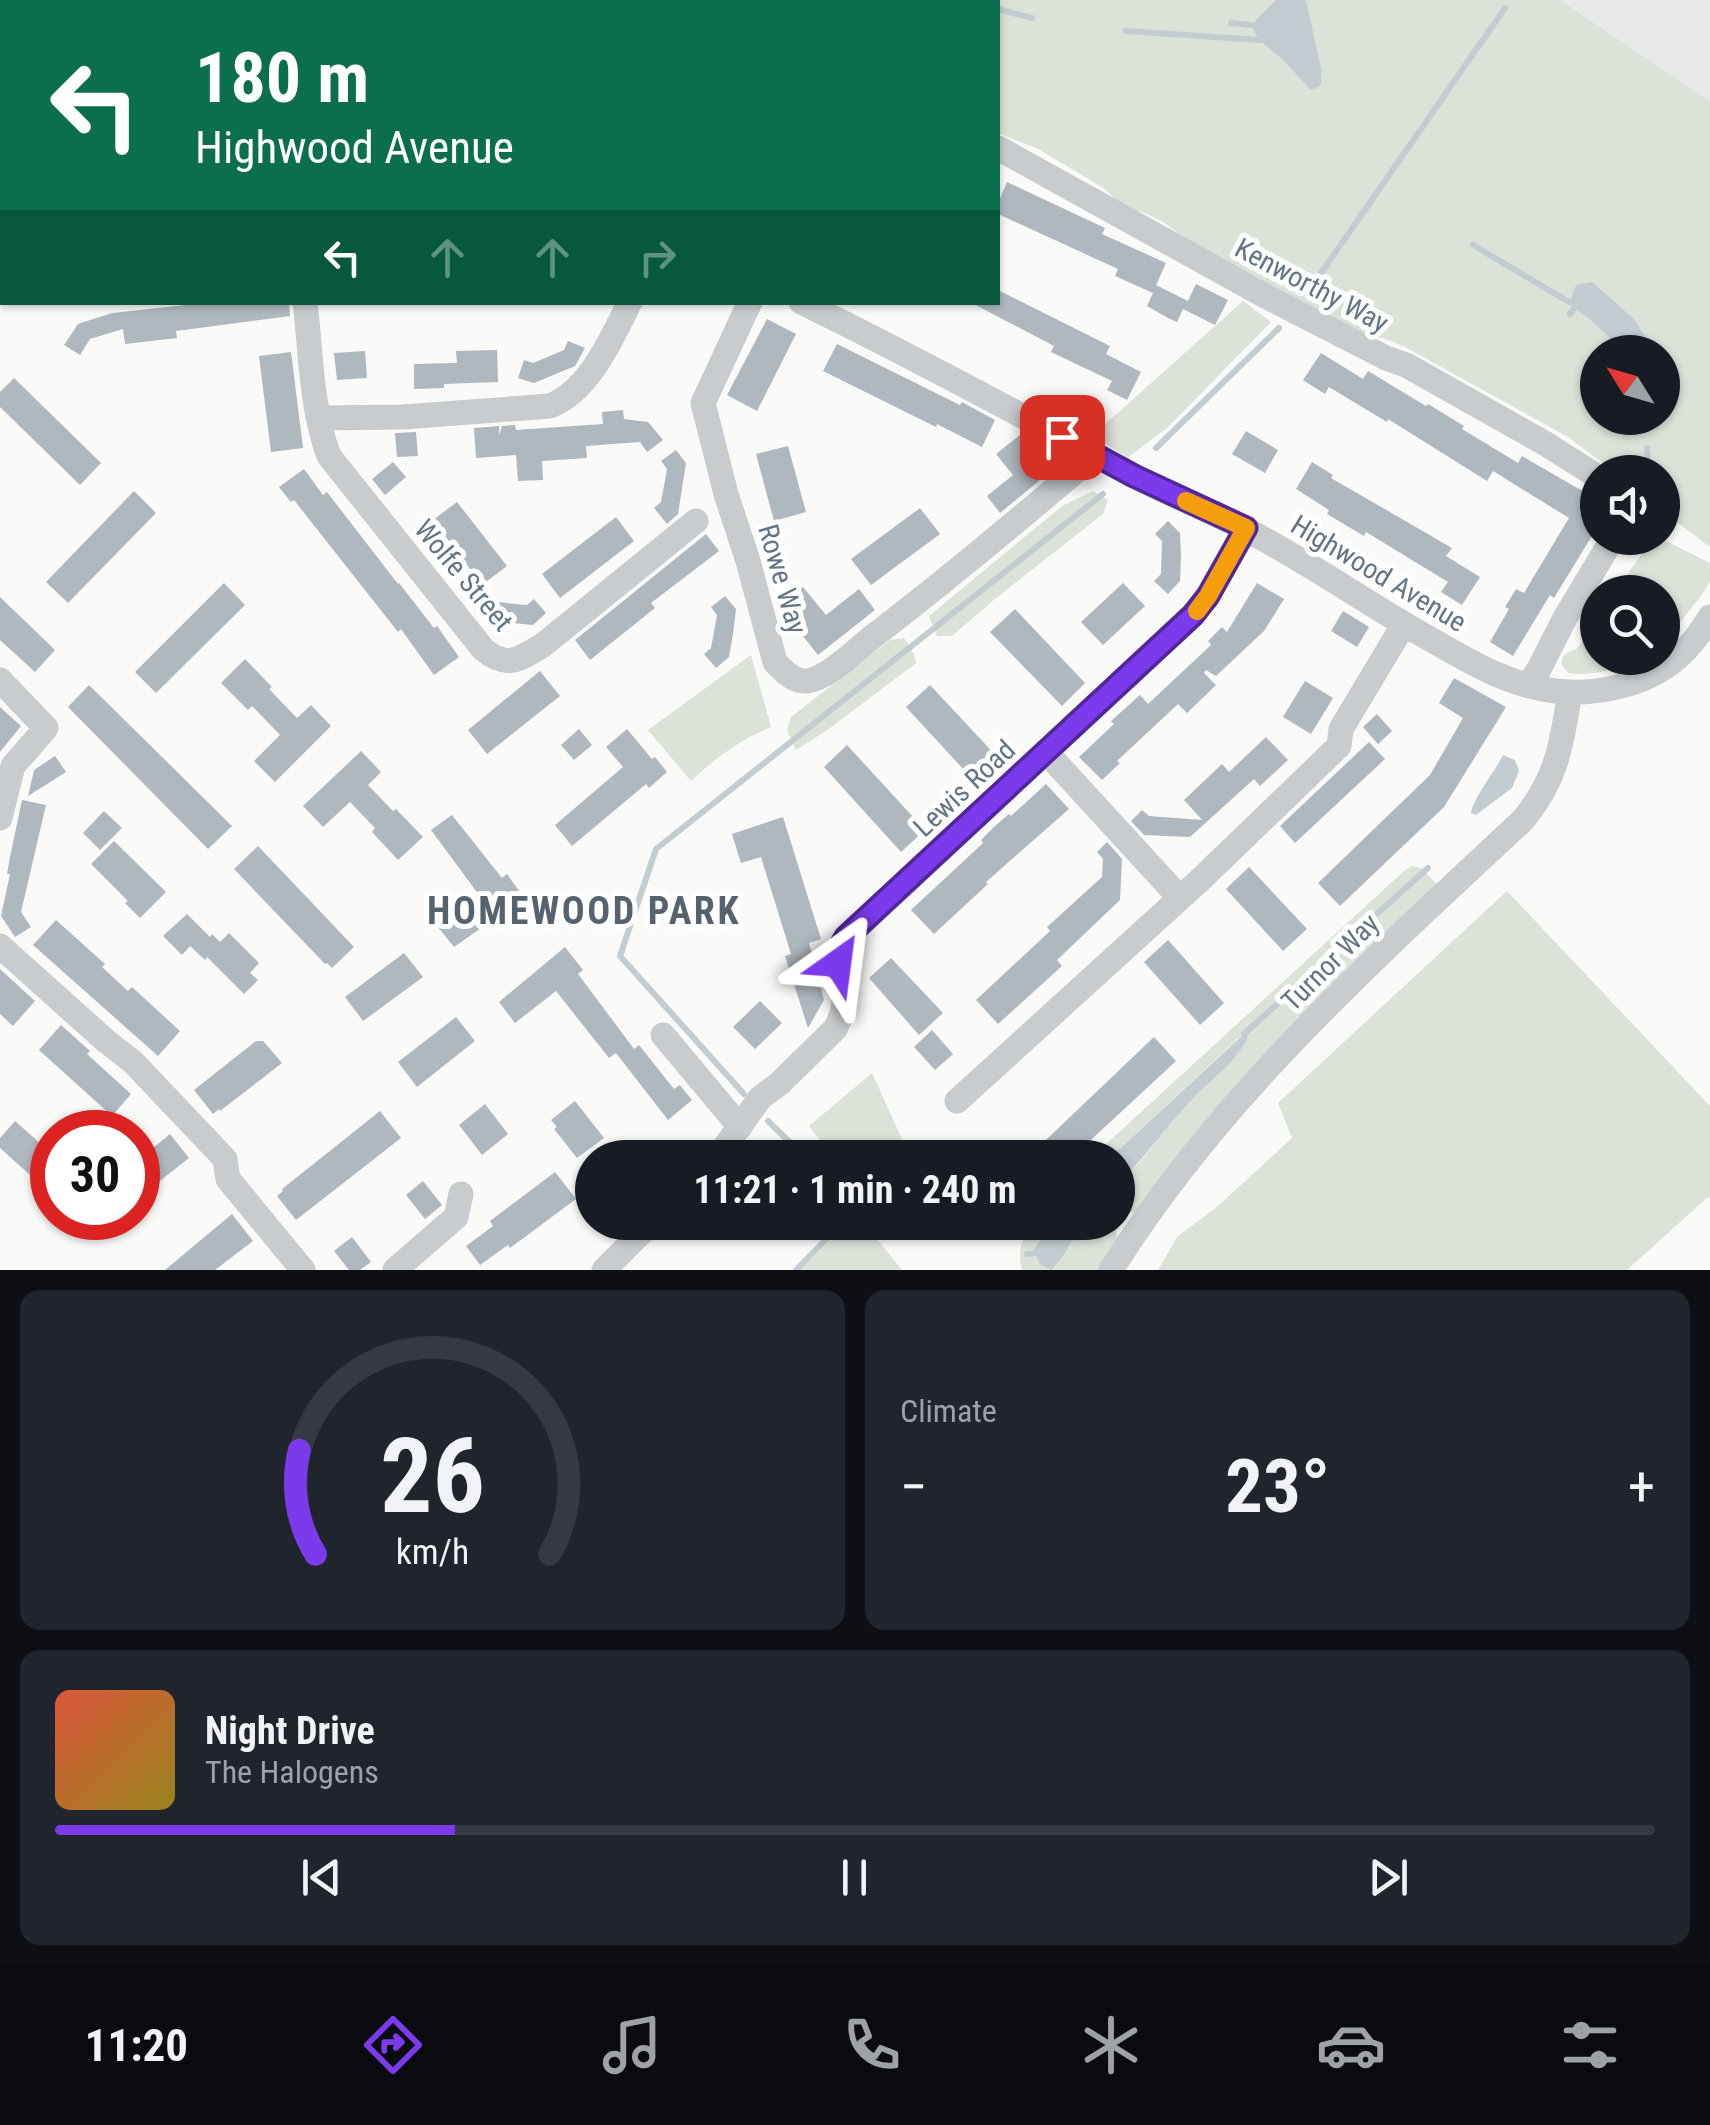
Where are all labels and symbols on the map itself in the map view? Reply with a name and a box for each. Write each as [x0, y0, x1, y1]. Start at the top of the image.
street label: Kenworthy Way [1230, 231, 1394, 340]
north arrow [1580, 335, 1680, 435]
pin [1020, 395, 1105, 480]
street label: Highwood Avenue [1285, 508, 1472, 639]
street label: Wolfe Street [408, 513, 520, 638]
street label: Rowe Way [751, 521, 814, 638]
street label: Lewis Road [907, 733, 1022, 844]
district label: HOMEWOOD PARK [427, 889, 741, 933]
street label: Turnor Way [1275, 907, 1386, 1018]
position arrow [786, 911, 890, 1015]
speed limit sign: 30 [30, 1110, 160, 1240]

